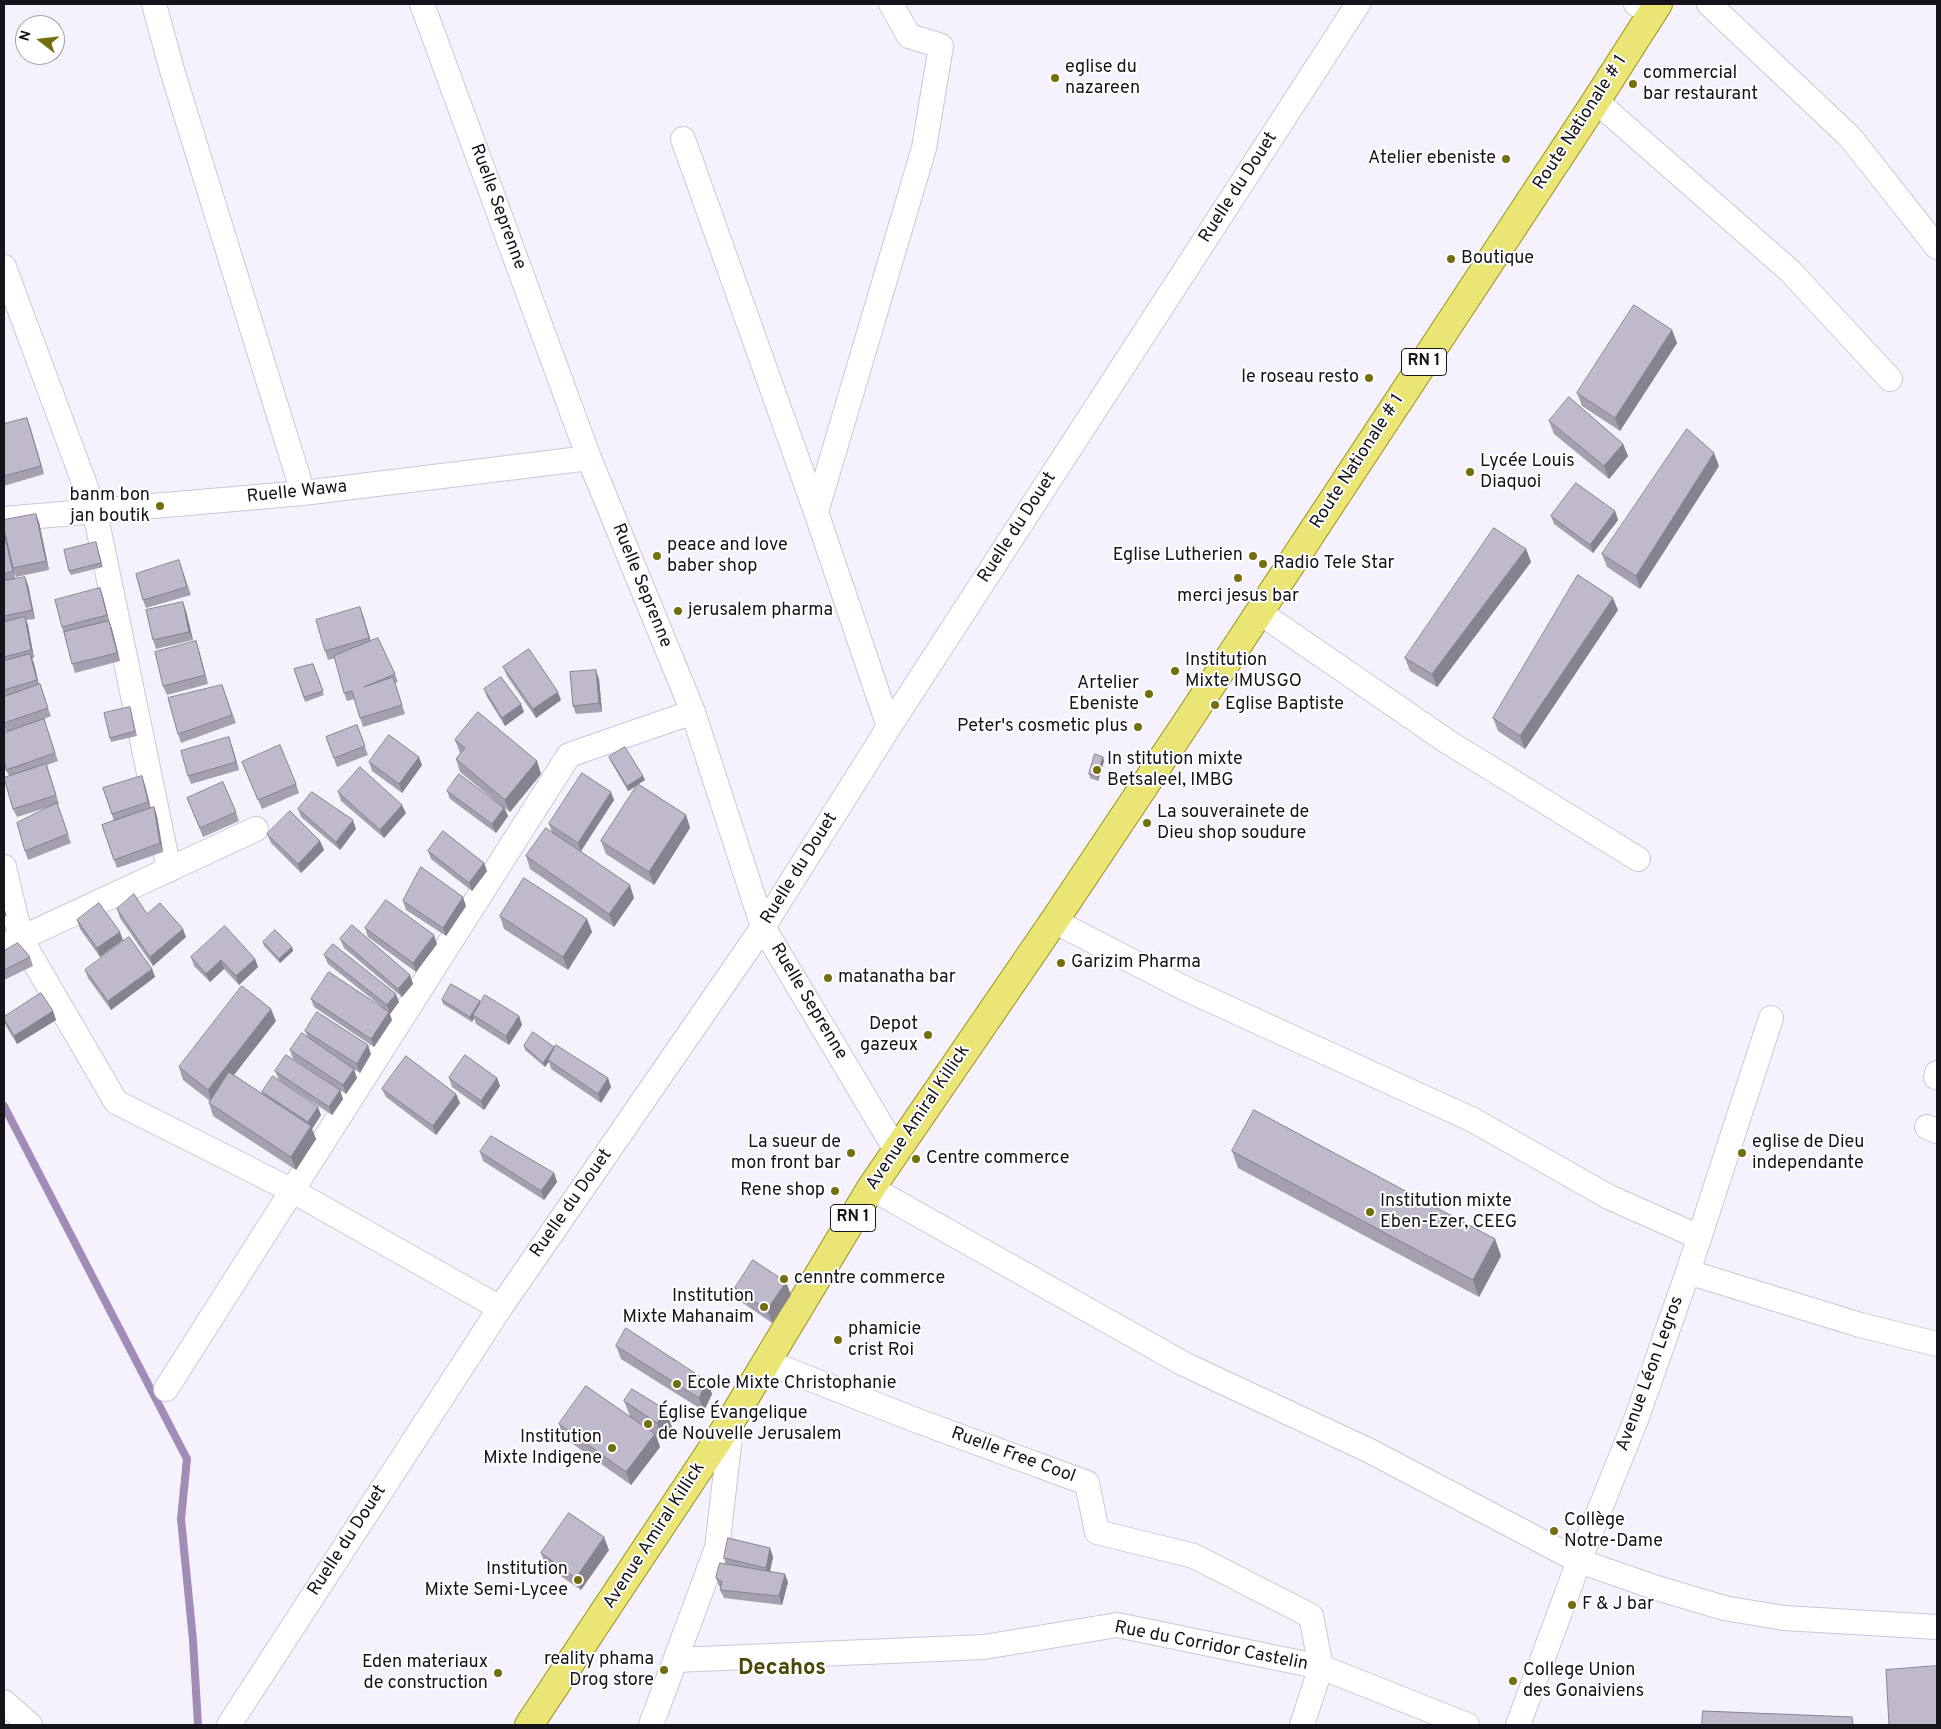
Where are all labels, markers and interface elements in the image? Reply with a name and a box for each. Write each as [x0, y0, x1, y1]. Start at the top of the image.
north arrow [15, 15, 65, 65]
text: N [17, 29, 36, 43]
street label: Route Nationale # 1 [1529, 52, 1633, 194]
place label: eglise du nazareen [1065, 57, 1140, 100]
place label: commercial bar restaurant [1643, 63, 1758, 106]
marker: eglise du nazareen [1049, 72, 1061, 84]
marker: commercial bar restaurant [1627, 78, 1639, 90]
street label: Ruelle du Douet [1195, 129, 1283, 247]
street label: Ruelle Seprenne [464, 141, 530, 273]
place label: Atelier ebeniste [1368, 148, 1496, 170]
marker: Atelier ebeniste [1500, 153, 1512, 165]
place label: Boutique [1461, 248, 1534, 270]
marker: Boutique [1445, 253, 1457, 265]
road number: RN 1 [1402, 348, 1446, 376]
place label: le roseau resto [1241, 367, 1359, 389]
marker: le roseau resto [1363, 372, 1375, 384]
street label: Route Nationale # 1 [1306, 391, 1410, 533]
place label: Lycée Louis Diaquoi [1480, 451, 1575, 494]
marker: Lycée Louis Diaquoi [1464, 466, 1476, 478]
street label: Ruelle du Douet [974, 469, 1062, 587]
street label: Ruelle Wawa [246, 477, 348, 509]
place label: banm bon jan boutik [70, 485, 150, 528]
marker: banm bon jan boutik [154, 500, 166, 512]
street label: Ruelle Seprenne [606, 521, 676, 651]
place label: peace and love baber shop [667, 535, 788, 578]
place label: Eglise Lutherien [1113, 545, 1243, 567]
marker: peace and love baber shop [651, 550, 663, 562]
marker: Eglise Lutherien [1247, 550, 1259, 562]
place label: Radio Tele Star [1273, 553, 1395, 575]
marker: Radio Tele Star [1257, 558, 1269, 570]
marker: merci jesus bar [1232, 572, 1244, 584]
place label: merci jesus bar [1177, 586, 1299, 608]
place label: jerusalem pharma [688, 600, 833, 622]
marker: jerusalem pharma [672, 605, 684, 617]
place label: Institution Mixte IMUSGO [1185, 650, 1302, 692]
marker: Institution Mixte IMUSGO [1169, 665, 1181, 677]
place label: Artelier Ebeniste [1069, 673, 1139, 716]
marker: Artelier Ebeniste [1143, 688, 1155, 700]
place label: Eglise Baptiste [1225, 694, 1344, 716]
marker: Eglise Baptiste [1209, 699, 1221, 711]
place label: Peter's cosmetic plus [957, 716, 1128, 738]
marker: Peter's cosmetic plus [1132, 721, 1144, 733]
place label: In stitution mixte Betsaleel, IMBG [1107, 749, 1243, 792]
marker: In stitution mixte Betsaleel, IMBG [1091, 764, 1103, 776]
place label: La souverainete de Dieu shop soudure [1157, 802, 1309, 844]
street label: Ruelle du Douet [757, 809, 843, 929]
marker: La souverainete de Dieu shop soudure [1141, 817, 1153, 829]
street label: Ruelle Seprenne [765, 940, 851, 1064]
place label: Garizim Pharma [1071, 952, 1201, 974]
marker: Garizim Pharma [1055, 957, 1067, 969]
place label: matanatha bar [838, 967, 956, 989]
marker: matanatha bar [822, 972, 834, 984]
place label: Depot gazeux [860, 1014, 918, 1056]
marker: Depot gazeux [922, 1029, 934, 1041]
street label: Avenue Amiral Killick [862, 1041, 976, 1195]
place label: La sueur de mon front bar [731, 1132, 841, 1174]
place label: eglise de Dieu independante [1752, 1132, 1864, 1174]
street label: Ruelle du Douet [527, 1145, 617, 1263]
marker: La sueur de mon front bar [845, 1147, 857, 1159]
marker: eglise de Dieu independante [1736, 1147, 1748, 1159]
place label: Centre commerce [926, 1148, 1069, 1170]
marker: Centre commerce [910, 1153, 922, 1165]
place label: Rene shop [740, 1180, 825, 1202]
marker: Rene shop [829, 1185, 841, 1197]
place label: Institution mixte Eben-Ezer, CEEG [1380, 1191, 1517, 1234]
road number: RN 1 [830, 1204, 876, 1232]
marker: Institution mixte Eben-Ezer, CEEG [1364, 1206, 1376, 1218]
place label: cenntre commerce [794, 1268, 945, 1290]
marker: cenntre commerce [778, 1273, 790, 1285]
place label: Institution Mixte Mahanaim [622, 1286, 754, 1328]
street label: Avenue Léon Legros [1613, 1293, 1689, 1455]
marker: Institution Mixte Mahanaim [758, 1301, 770, 1313]
place label: phamicie crist Roi [848, 1319, 921, 1362]
marker: phamicie crist Roi [832, 1334, 844, 1346]
place label: Ecole Mixte Christophanie [687, 1373, 897, 1395]
marker: Ecole Mixte Christophanie [671, 1378, 683, 1390]
place label: Église Évangelique de Nouvelle Jerusalem [658, 1403, 842, 1446]
marker: Église Évangelique de Nouvelle Jerusalem [642, 1418, 654, 1430]
street label: Ruelle Free Cool [948, 1423, 1078, 1489]
place label: Institution Mixte Indigene [483, 1427, 602, 1470]
marker: Institution Mixte Indigene [606, 1442, 618, 1454]
street label: Avenue Amiral Killick [600, 1459, 710, 1613]
street label: Ruelle du Douet [304, 1482, 392, 1600]
place label: Collège Notre-Dame [1564, 1510, 1663, 1552]
marker: Collège Notre-Dame [1548, 1525, 1560, 1537]
place label: Institution Mixte Semi-Lycee [425, 1559, 568, 1602]
marker: Institution Mixte Semi-Lycee [572, 1574, 584, 1586]
place label: F & J bar [1582, 1594, 1654, 1616]
marker: F & J bar [1566, 1599, 1578, 1611]
street label: Rue du Corridor Castelin [1112, 1618, 1310, 1676]
place label: reality phama Drog store [544, 1649, 654, 1692]
place label: Eden materiaux de construction [362, 1652, 488, 1695]
district label: Decahos [738, 1657, 826, 1683]
place label: College Union des Gonaiviens [1523, 1660, 1644, 1702]
marker: reality phama Drog store [658, 1664, 670, 1676]
marker: Eden materiaux de construction [492, 1667, 504, 1679]
marker: College Union des Gonaiviens [1507, 1675, 1519, 1687]

